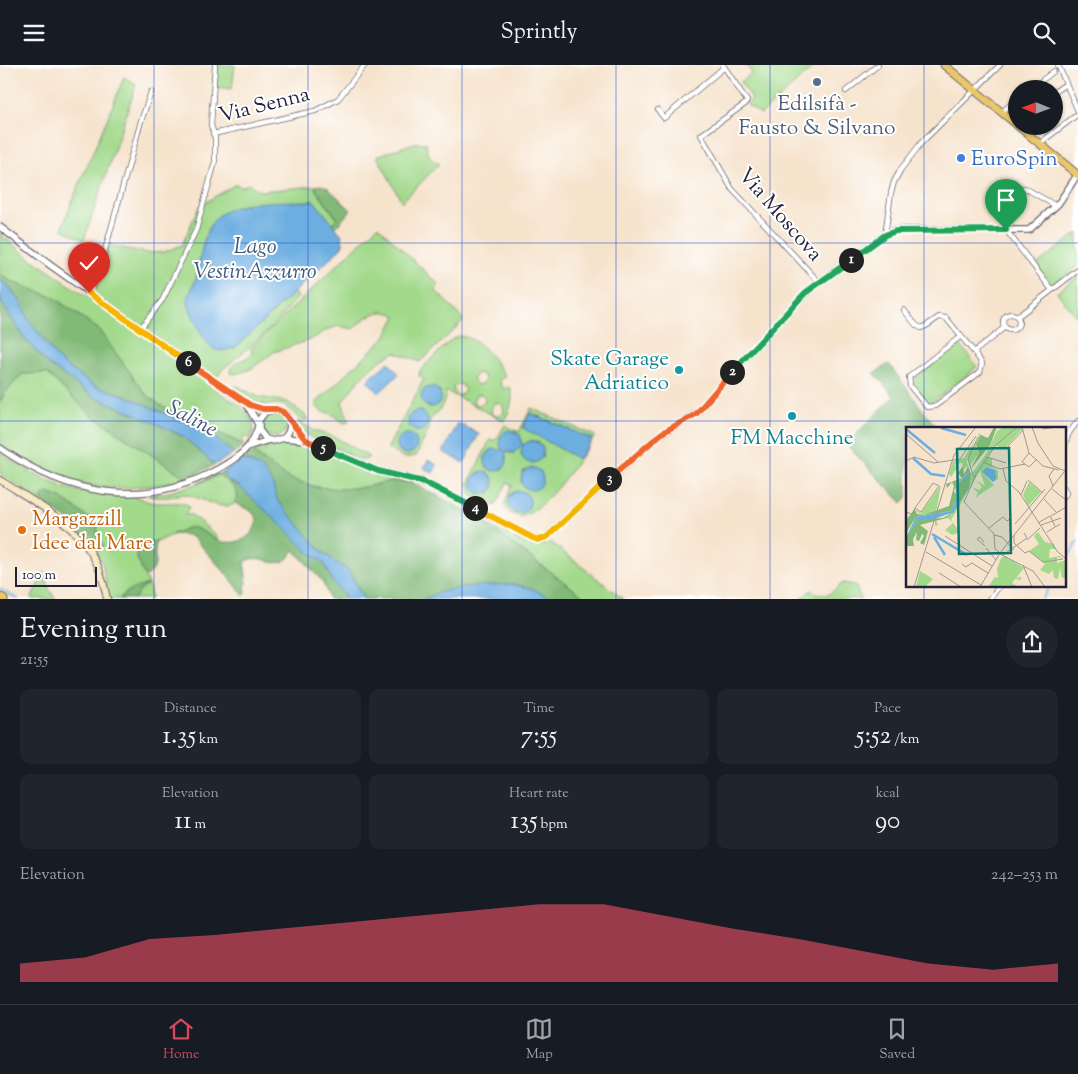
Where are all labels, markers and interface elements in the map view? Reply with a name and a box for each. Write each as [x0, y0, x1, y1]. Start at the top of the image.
text: Sprintly [500, 17, 578, 49]
icon: menu [20, 19, 48, 47]
icon: search [1030, 19, 1058, 47]
marker: Edilsifà - Fausto & Silvano [811, 76, 823, 88]
street label: Via Senna [216, 80, 313, 132]
north arrow [1008, 80, 1062, 135]
map controls [1008, 80, 1063, 135]
place label: Edilsifà - Fausto & Silvano [738, 90, 896, 144]
place label: EuroSpin [971, 145, 1058, 175]
marker: EuroSpin [955, 152, 967, 164]
street label: Via Moscova [730, 162, 829, 269]
pin [985, 179, 1027, 230]
icon: arrive [992, 186, 1020, 214]
water label: Lago VestinAzzurro [193, 232, 317, 289]
pin [68, 242, 110, 293]
pin: 1 [838, 247, 864, 273]
icon: check [75, 249, 103, 277]
text: 1 [849, 250, 854, 270]
place label: Skate Garage Adriatico [550, 345, 669, 399]
pin: 6 [176, 351, 200, 375]
text: 6 [185, 353, 192, 373]
pin: 2 [720, 359, 744, 385]
text: 2 [729, 362, 736, 382]
marker: Skate Garage Adriatico [673, 364, 685, 376]
water label: Saline [160, 393, 223, 446]
marker: FM Macchine [786, 410, 798, 422]
place label: FM Macchine [730, 424, 854, 454]
inset map [906, 427, 1066, 587]
pin: 5 [310, 435, 336, 461]
text: 5 [321, 438, 326, 458]
pin: 3 [596, 467, 622, 491]
text: 3 [607, 469, 612, 489]
pin: 4 [462, 495, 488, 521]
text: 4 [472, 498, 479, 518]
place label: Margazzill Idee dal Mare [32, 505, 153, 559]
marker: Margazzill Idee dal Mare [16, 524, 28, 536]
scale bar [15, 564, 98, 587]
text: 100 m [22, 566, 56, 586]
text: Evening run [20, 610, 167, 650]
button: share [1006, 616, 1058, 668]
text: 21:55 [20, 649, 48, 672]
text: Distance [164, 699, 217, 719]
text: Time [523, 699, 555, 719]
text: Pace [874, 699, 901, 719]
text: 1.35 [163, 719, 196, 755]
text: 7:55 [521, 719, 557, 755]
text: 5:52 [856, 719, 891, 755]
text: km [196, 730, 218, 750]
text: /km [891, 730, 919, 750]
text: Elevation [162, 784, 219, 804]
text: Heart rate [509, 784, 569, 804]
text: kcal [876, 784, 900, 804]
text: 11 [175, 804, 192, 840]
text: 135 [510, 804, 538, 840]
text: 90 [875, 804, 900, 840]
text: m [192, 815, 206, 835]
text: bpm [538, 815, 568, 835]
text: Elevation [20, 864, 85, 887]
text: 242–253 m [991, 864, 1058, 887]
tab: Home [163, 1015, 200, 1065]
tab: Map [525, 1015, 553, 1065]
tab: Saved [879, 1015, 915, 1065]

